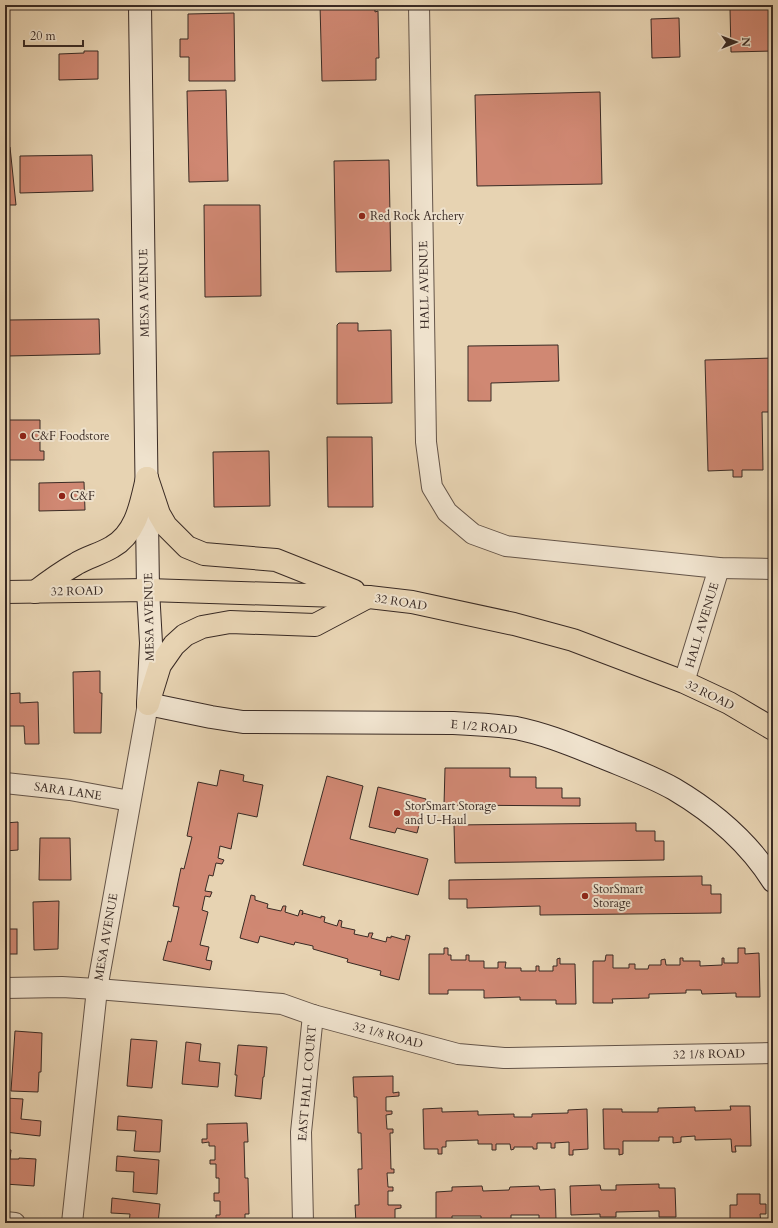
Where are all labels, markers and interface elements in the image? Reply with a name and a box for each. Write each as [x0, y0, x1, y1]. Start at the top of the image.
scale bar [24, 22, 83, 48]
north arrow [716, 22, 756, 62]
text: 20 m [30, 28, 57, 44]
text: N [738, 37, 753, 47]
place label: Red Rock Archery [370, 208, 465, 224]
marker: Red Rock Archery [357, 211, 367, 221]
street label: HALL AVENUE [415, 241, 433, 329]
street label: MESA AVENUE [135, 249, 153, 337]
place label: C&F Foodstore [31, 428, 109, 444]
marker: C&F Foodstore [18, 431, 28, 441]
place label: C&F [70, 488, 95, 504]
marker: C&F [57, 491, 67, 501]
street label: MESA AVENUE [140, 573, 158, 661]
street label: HALL AVENUE [681, 580, 723, 670]
street label: 32 ROAD [51, 583, 104, 599]
street label: 32 ROAD [374, 590, 428, 614]
street label: 32 ROAD [683, 676, 737, 714]
street label: E 1/2 ROAD [450, 716, 518, 738]
street label: SARA LANE [33, 778, 103, 804]
place label: StorSmart Storage and U-Haul [405, 798, 496, 828]
marker: StorSmart Storage and U-Haul [392, 808, 402, 818]
place label: StorSmart Storage [593, 881, 643, 911]
marker: StorSmart Storage [580, 891, 590, 901]
street label: MESA AVENUE [90, 892, 122, 982]
street label: 32 1/8 ROAD [351, 1018, 425, 1052]
street label: EAST HALL COURT [294, 1024, 320, 1142]
street label: 32 1/8 ROAD [673, 1045, 745, 1063]

